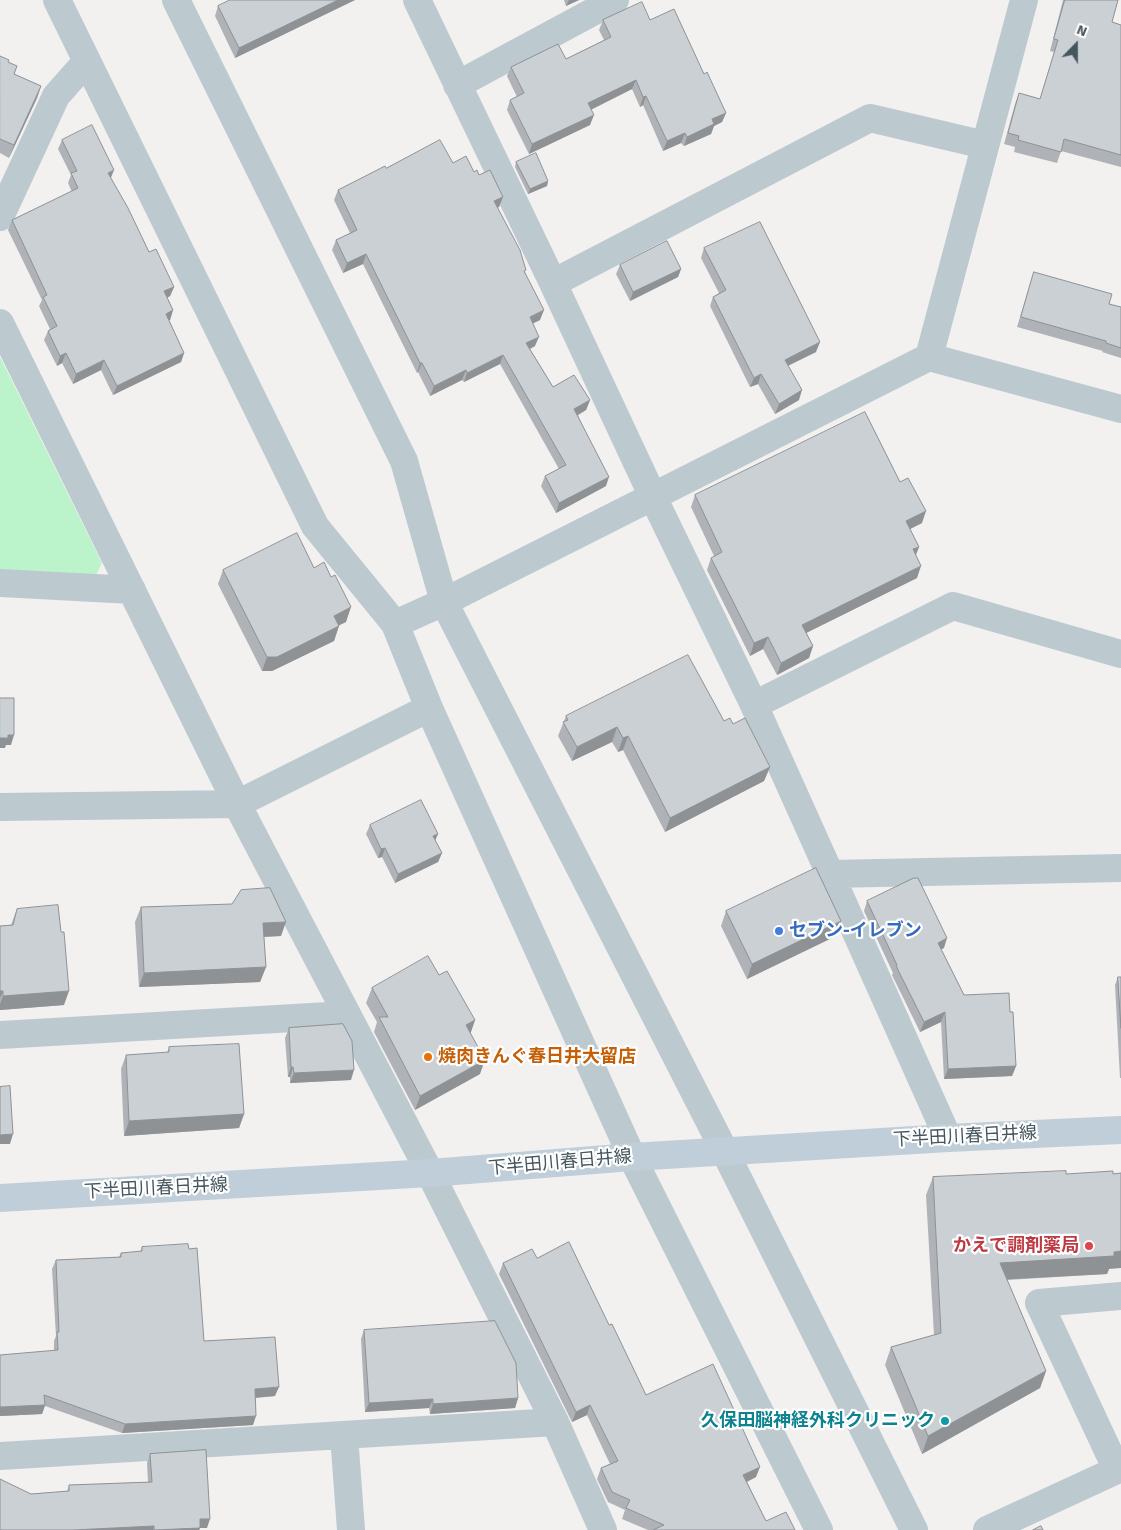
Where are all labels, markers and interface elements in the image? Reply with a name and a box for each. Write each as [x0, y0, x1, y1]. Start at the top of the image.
north arrow [1051, 20, 1101, 70]
text: N [1074, 21, 1090, 40]
place label: セブン-イレブン [789, 920, 922, 942]
marker: セブン-イレブン [773, 925, 785, 937]
place label: 焼肉きんぐ春日井大留店 [438, 1046, 636, 1068]
marker: 焼肉きんぐ春日井大留店 [422, 1051, 434, 1063]
street label: 下半田川春日井線 [893, 1122, 1037, 1152]
street label: 下半田川春日井線 [487, 1146, 633, 1180]
street label: 下半田川春日井線 [84, 1174, 228, 1204]
place label: かえで調剤薬局 [953, 1235, 1079, 1257]
marker: かえで調剤薬局 [1083, 1240, 1095, 1252]
place label: 久保田脳神経外科クリニック [701, 1410, 935, 1432]
marker: 久保田脳神経外科クリニック [939, 1415, 951, 1427]

